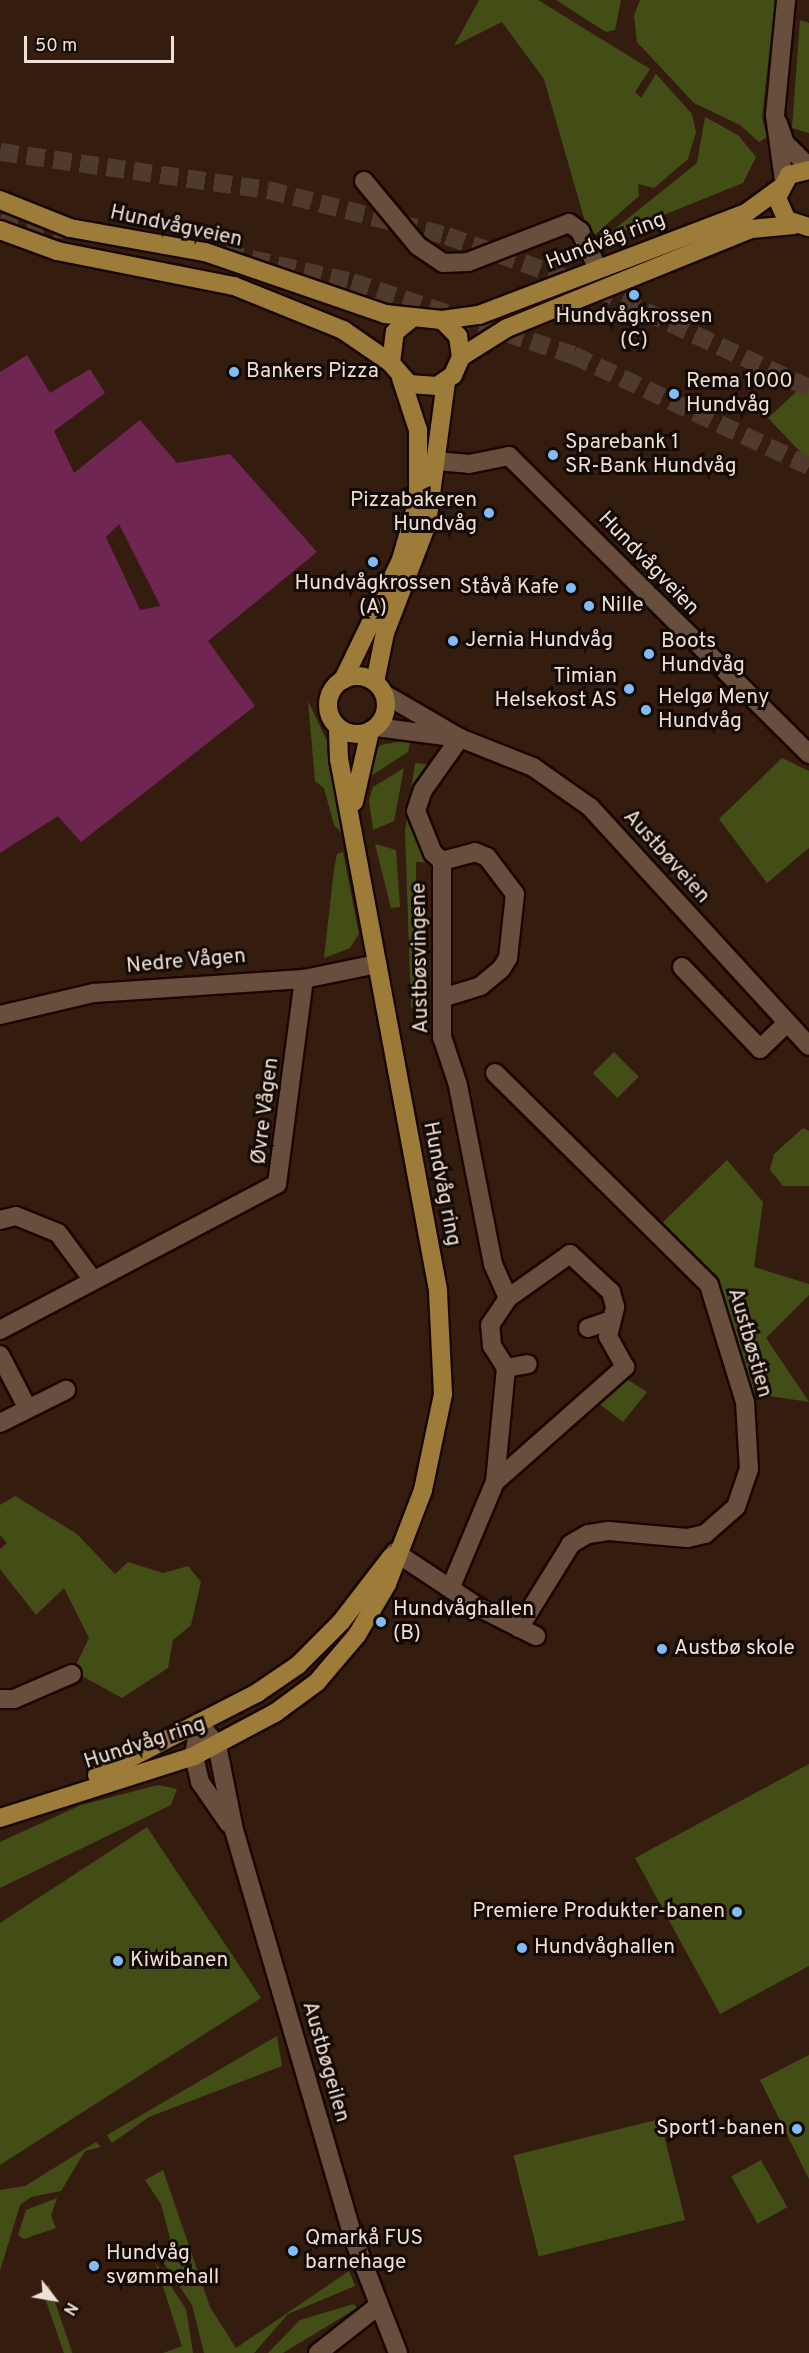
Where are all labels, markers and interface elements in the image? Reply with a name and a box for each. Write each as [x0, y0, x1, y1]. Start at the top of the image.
scale bar [27, 24, 177, 62]
text: 50 m [35, 35, 77, 58]
street label: Hundvågveien [108, 201, 244, 253]
street label: Hundvåg ring [543, 208, 669, 276]
marker: Hundvågkrossen (C) [627, 288, 641, 302]
place label: Hundvågkrossen (C) [555, 304, 713, 354]
place label: Bankers Pizza [246, 359, 379, 385]
marker: Bankers Pizza [227, 365, 241, 379]
place label: Rema 1000 Hundvåg [686, 369, 793, 419]
marker: Rema 1000 Hundvåg [667, 387, 681, 401]
place label: Sparebank 1 SR-Bank Hundvåg [565, 430, 736, 480]
marker: Sparebank 1 SR-Bank Hundvåg [546, 448, 560, 462]
place label: Pizzabakeren Hundvåg [350, 488, 477, 538]
marker: Pizzabakeren Hundvåg [482, 506, 496, 520]
street label: Hundvågveien [592, 507, 704, 621]
marker: Hundvågkrossen (A) [366, 555, 380, 569]
place label: Hundvågkrossen (A) [294, 571, 452, 621]
place label: Ståvå Kafe [460, 575, 559, 601]
marker: Ståvå Kafe [564, 581, 578, 595]
place label: Nille [601, 593, 644, 619]
marker: Nille [582, 599, 596, 613]
place label: Jernia Hundvåg [465, 628, 613, 654]
place label: Boots Hundvåg [661, 629, 745, 679]
marker: Jernia Hundvåg [446, 634, 460, 648]
marker: Boots Hundvåg [642, 647, 656, 661]
place label: Timian Helsekost AS [494, 664, 617, 714]
marker: Timian Helsekost AS [622, 682, 636, 696]
place label: Helgø Meny Hundvåg [658, 685, 769, 735]
marker: Helgø Meny Hundvåg [639, 703, 653, 717]
street label: Austbøveien [617, 805, 715, 909]
street label: Austbøsvingene [407, 882, 435, 1034]
street label: Nedre Vågen [125, 944, 247, 980]
street label: Øvre Vågen [247, 1056, 285, 1166]
street label: Hundvåg ring [417, 1120, 465, 1248]
street label: Austbøstien [721, 1285, 777, 1401]
place label: Hundvåghallen (B) [393, 1597, 534, 1647]
marker: Hundvåghallen (B) [374, 1615, 388, 1629]
place label: Austbø skole [674, 1636, 795, 1662]
marker: Austbø skole [655, 1642, 669, 1656]
street label: Hundvåg ring [81, 1713, 209, 1775]
place label: Premiere Produkter-banen [472, 1899, 725, 1925]
marker: Premiere Produkter-banen [730, 1905, 744, 1919]
place label: Hundvåghallen [534, 1935, 675, 1961]
marker: Hundvåghallen [515, 1941, 529, 1955]
place label: Kiwibanen [130, 1948, 228, 1974]
marker: Kiwibanen [111, 1954, 125, 1968]
street label: Austbøgeilen [296, 1999, 354, 2125]
place label: Sport1-banen [656, 2116, 785, 2142]
marker: Sport1-banen [790, 2122, 804, 2136]
place label: Qmarkå FUS barnehage [305, 2226, 423, 2276]
place label: Hundvåg svømmehall [106, 2241, 219, 2291]
marker: Qmarkå FUS barnehage [286, 2244, 300, 2258]
marker: Hundvåg svømmehall [87, 2259, 101, 2273]
north arrow [24, 2269, 84, 2329]
text: N [58, 2298, 81, 2318]

